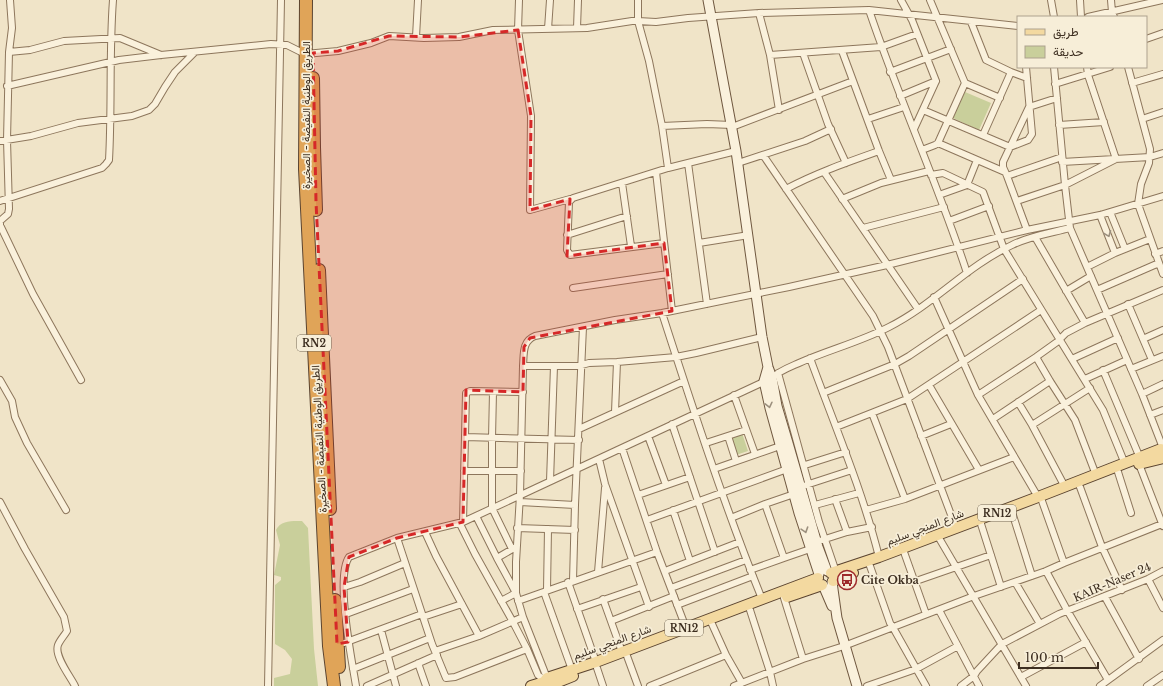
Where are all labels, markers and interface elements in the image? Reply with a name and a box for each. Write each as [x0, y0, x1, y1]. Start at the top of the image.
legend [1017, 16, 1147, 68]
text: طريق [1053, 24, 1079, 40]
street label: الطريق الوطنية النفيضة - الصخيرة [299, 41, 313, 189]
text: حديقة [1053, 44, 1083, 59]
one-way arrow [1103, 231, 1111, 238]
road number: RN2 [297, 335, 331, 351]
street label: الطريق الوطنية النفيضة - الصخيرة [308, 365, 330, 513]
one-way arrow [765, 402, 773, 408]
road number: RN12 [978, 505, 1016, 521]
street label: شارع المنجي سليم [884, 506, 967, 551]
one-way arrow [800, 527, 808, 534]
street label: KAIR-Naser 24 [1071, 559, 1153, 605]
bus stop icon: Cite Okba [836, 569, 858, 591]
place label: Cite Okba [861, 573, 920, 587]
road number: RN12 [665, 620, 703, 636]
street label: شارع المنجي سليم [571, 621, 654, 665]
scale bar [1019, 644, 1098, 670]
text: 100 m [1025, 650, 1064, 665]

